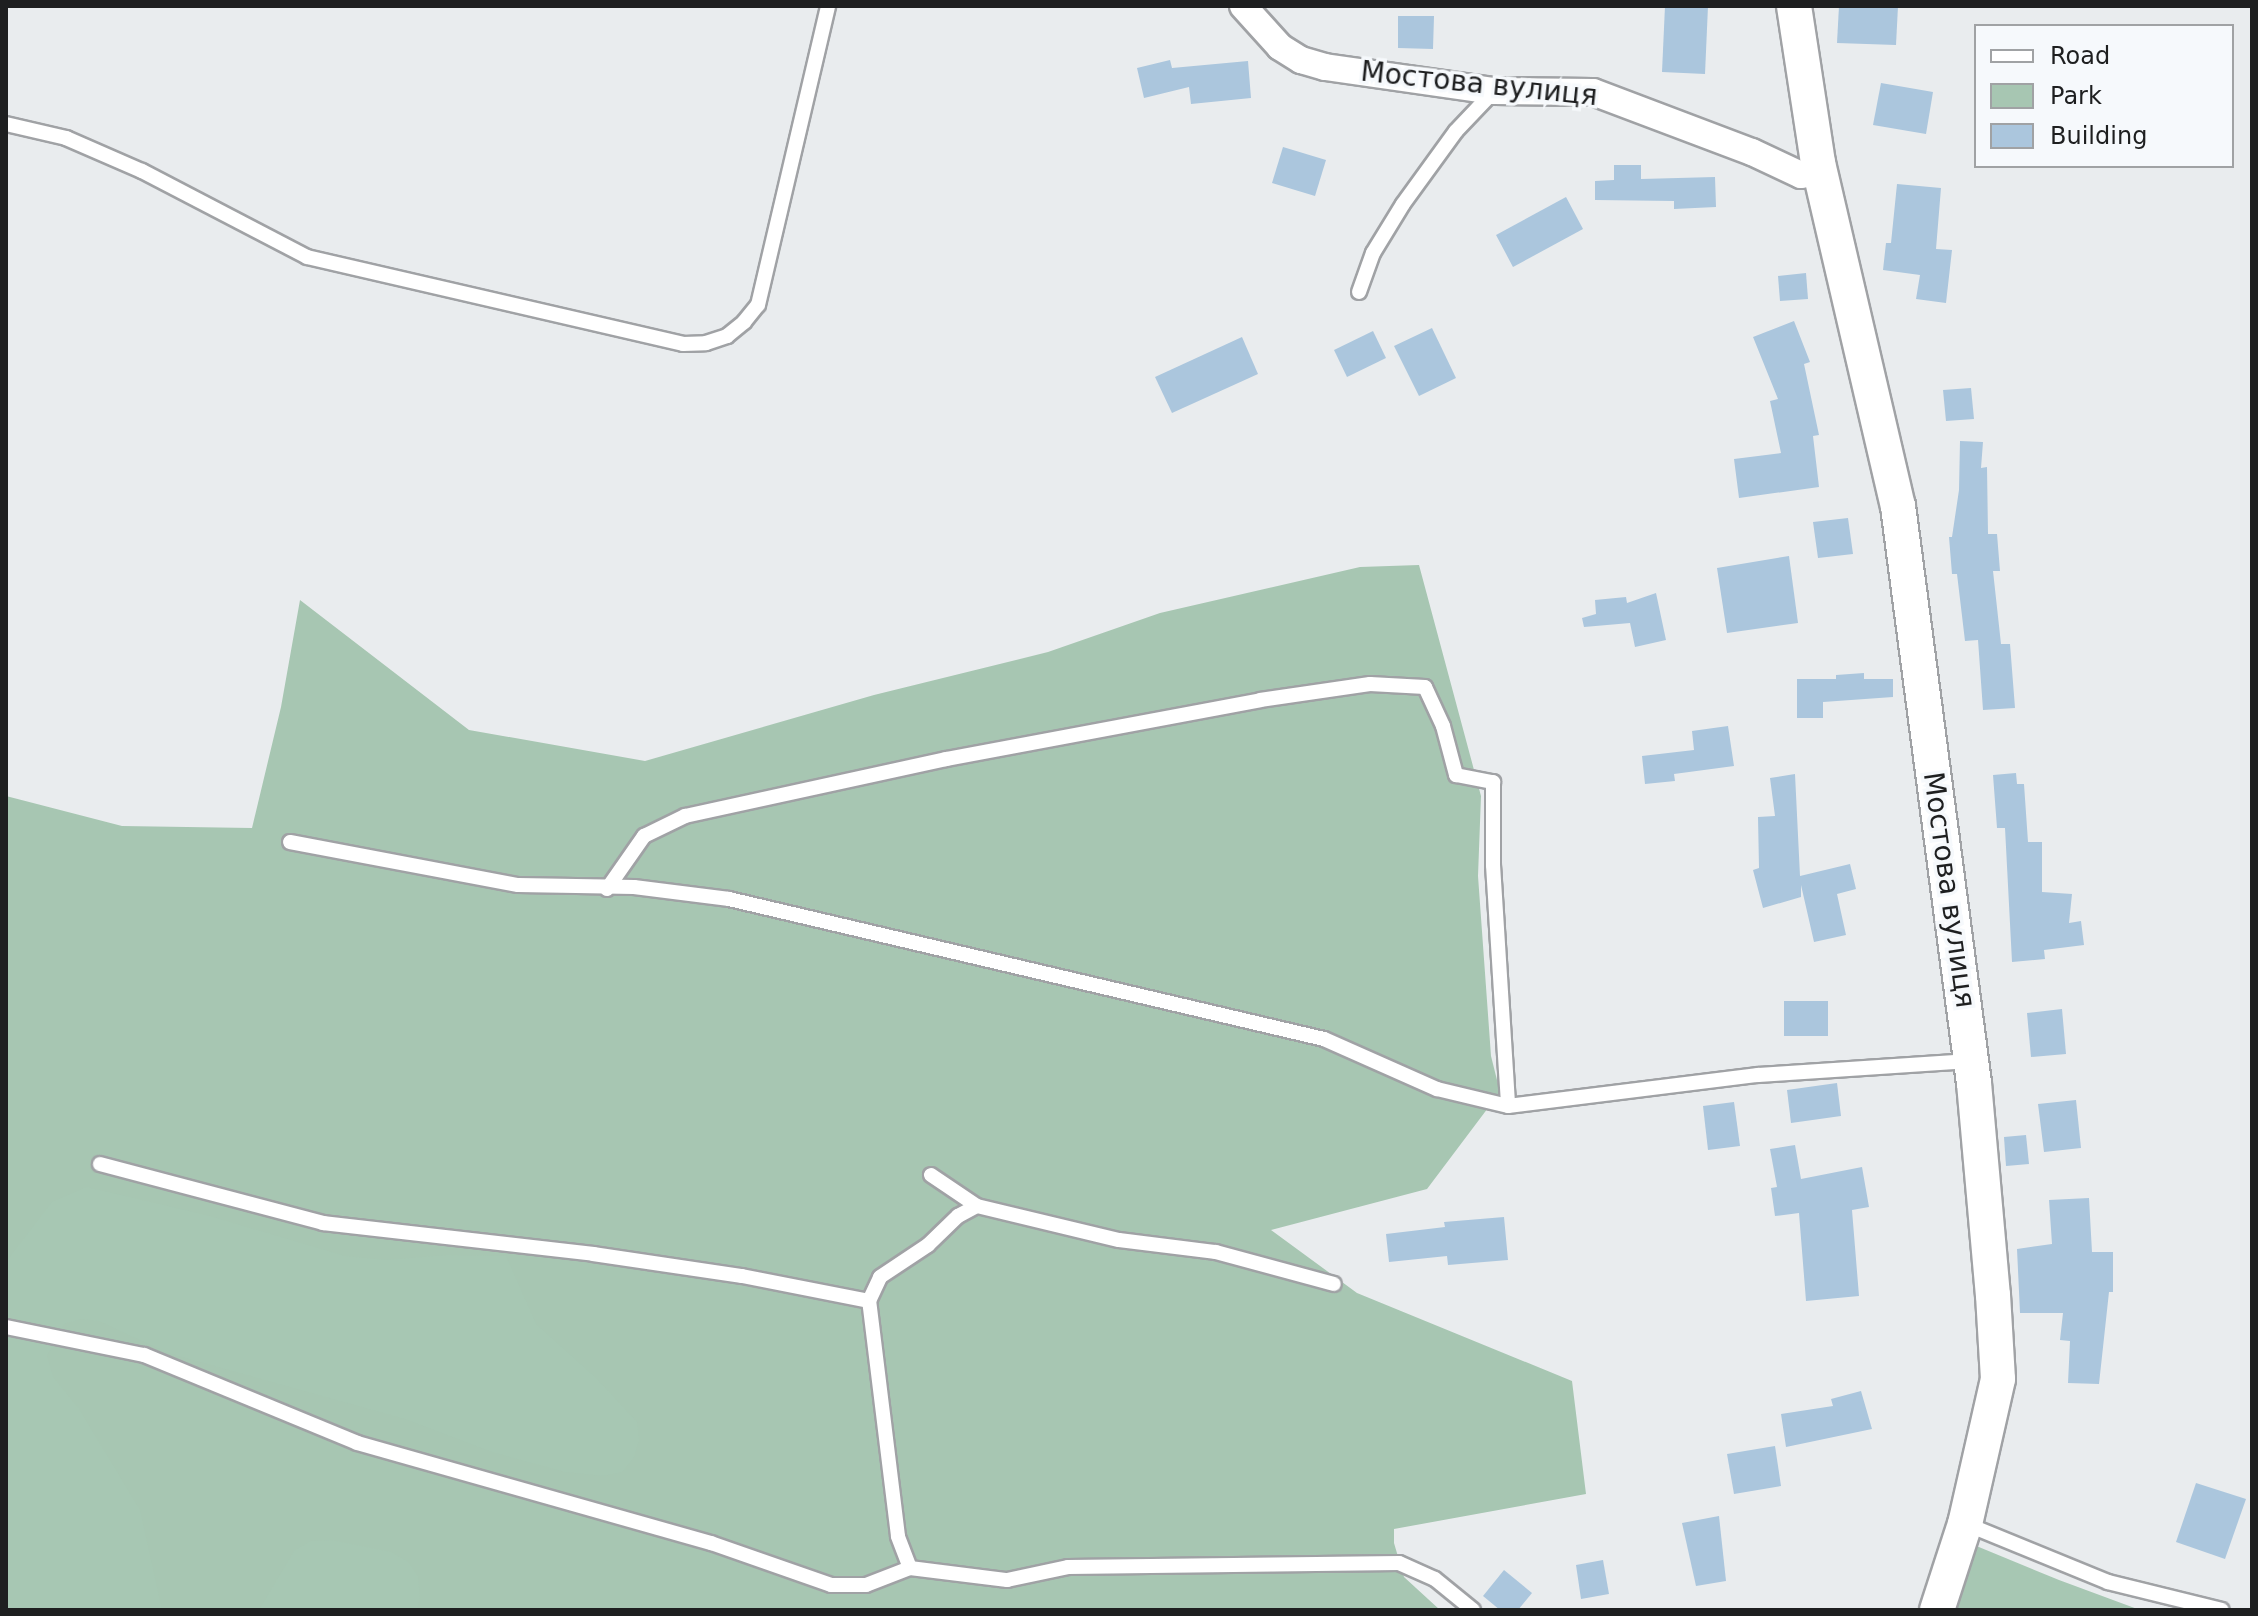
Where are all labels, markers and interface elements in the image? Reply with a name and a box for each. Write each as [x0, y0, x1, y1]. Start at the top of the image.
legend [1974, 24, 2234, 168]
text: Road [2050, 42, 2110, 70]
street label: Мостова вулиця [1359, 55, 1599, 113]
text: Park [2050, 82, 2102, 110]
text: Building [2050, 122, 2147, 150]
street label: Мостова вулиця [1916, 770, 1982, 1010]

